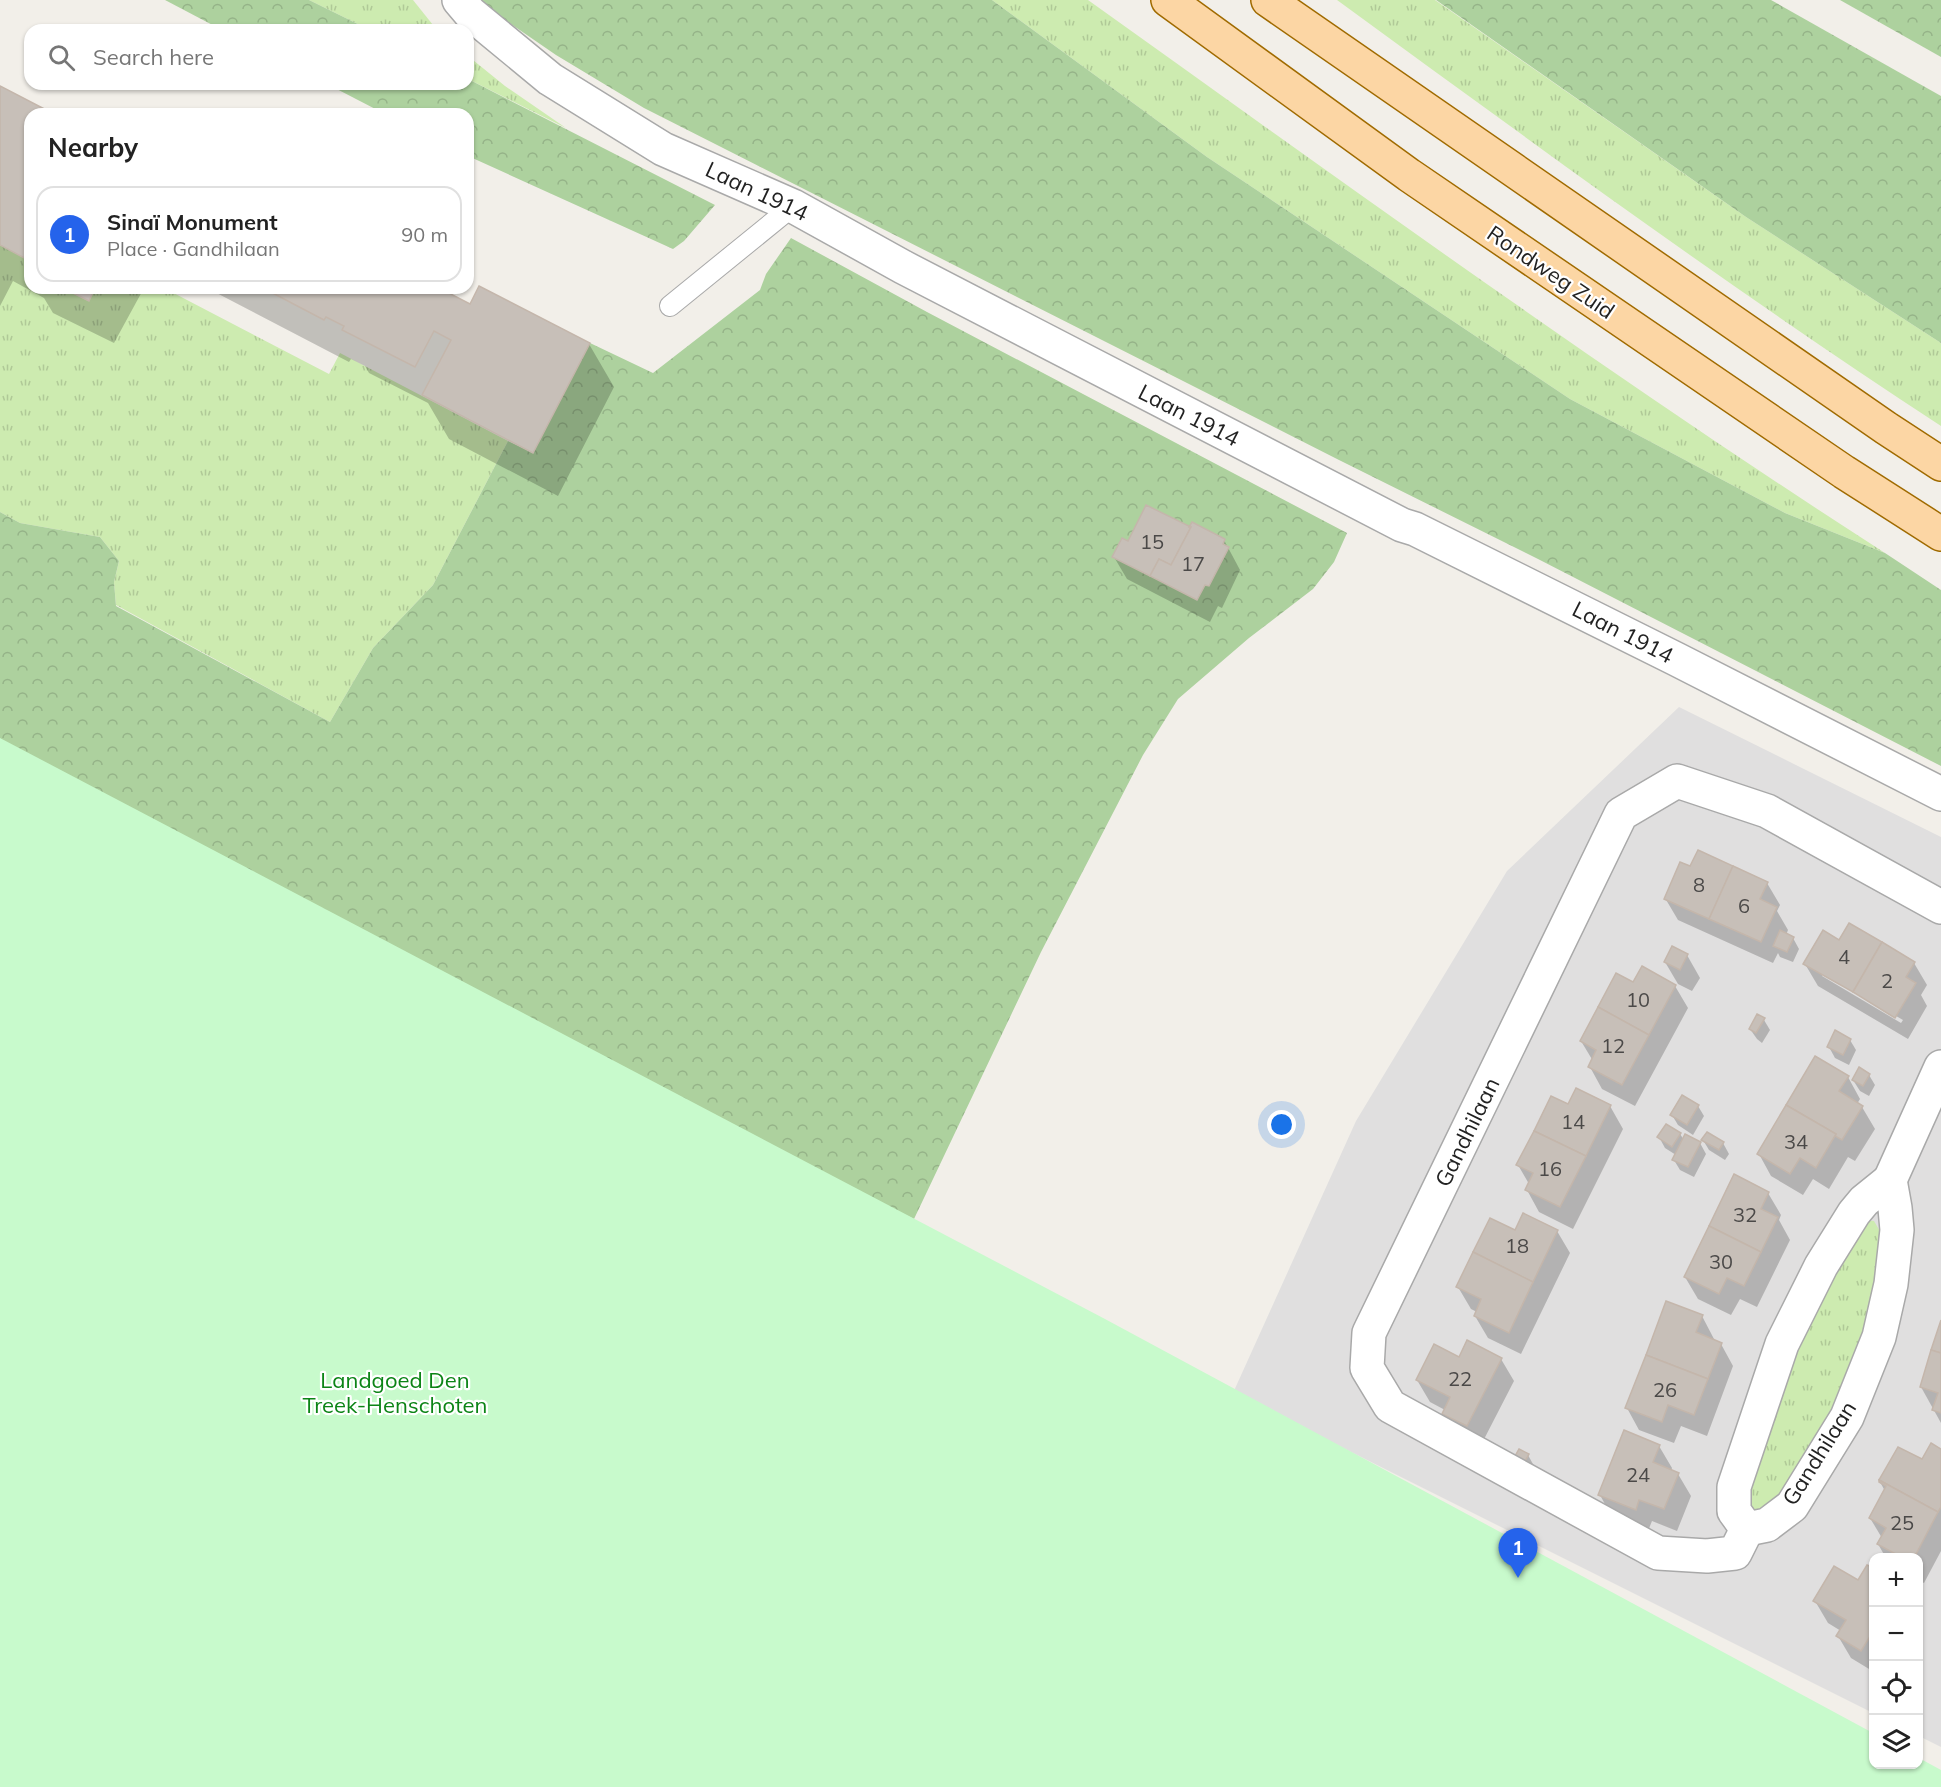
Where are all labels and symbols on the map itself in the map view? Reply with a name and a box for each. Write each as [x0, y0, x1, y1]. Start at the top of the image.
street label: Laan 1914 [701, 155, 813, 227]
street label: Rondweg Zuid [1482, 219, 1620, 325]
street label: Laan 1914 [1134, 378, 1244, 452]
house number: 15 [1140, 529, 1164, 554]
house number: 17 [1181, 551, 1205, 576]
street label: Laan 1914 [1568, 595, 1678, 669]
house number: 8 [1693, 872, 1705, 897]
house number: 6 [1738, 893, 1750, 918]
house number: 4 [1838, 944, 1850, 969]
house number: 2 [1881, 968, 1893, 993]
house number: 10 [1626, 987, 1650, 1012]
house number: 12 [1601, 1033, 1625, 1058]
street label: Gandhilaan [1429, 1073, 1505, 1191]
house number: 14 [1561, 1109, 1585, 1134]
your location [1267, 1110, 1296, 1139]
house number: 34 [1784, 1129, 1808, 1154]
house number: 16 [1538, 1156, 1562, 1181]
house number: 32 [1733, 1202, 1757, 1227]
house number: 18 [1505, 1233, 1529, 1258]
house number: 30 [1709, 1249, 1733, 1274]
park label: Landgoed Den Treek-Henschoten [303, 1366, 487, 1419]
house number: 22 [1448, 1366, 1472, 1391]
house number: 26 [1653, 1377, 1677, 1402]
street label: Gandhilaan [1776, 1396, 1862, 1510]
house number: 24 [1626, 1462, 1650, 1487]
house number: 25 [1890, 1510, 1914, 1535]
pin: 1 [1498, 1528, 1538, 1578]

